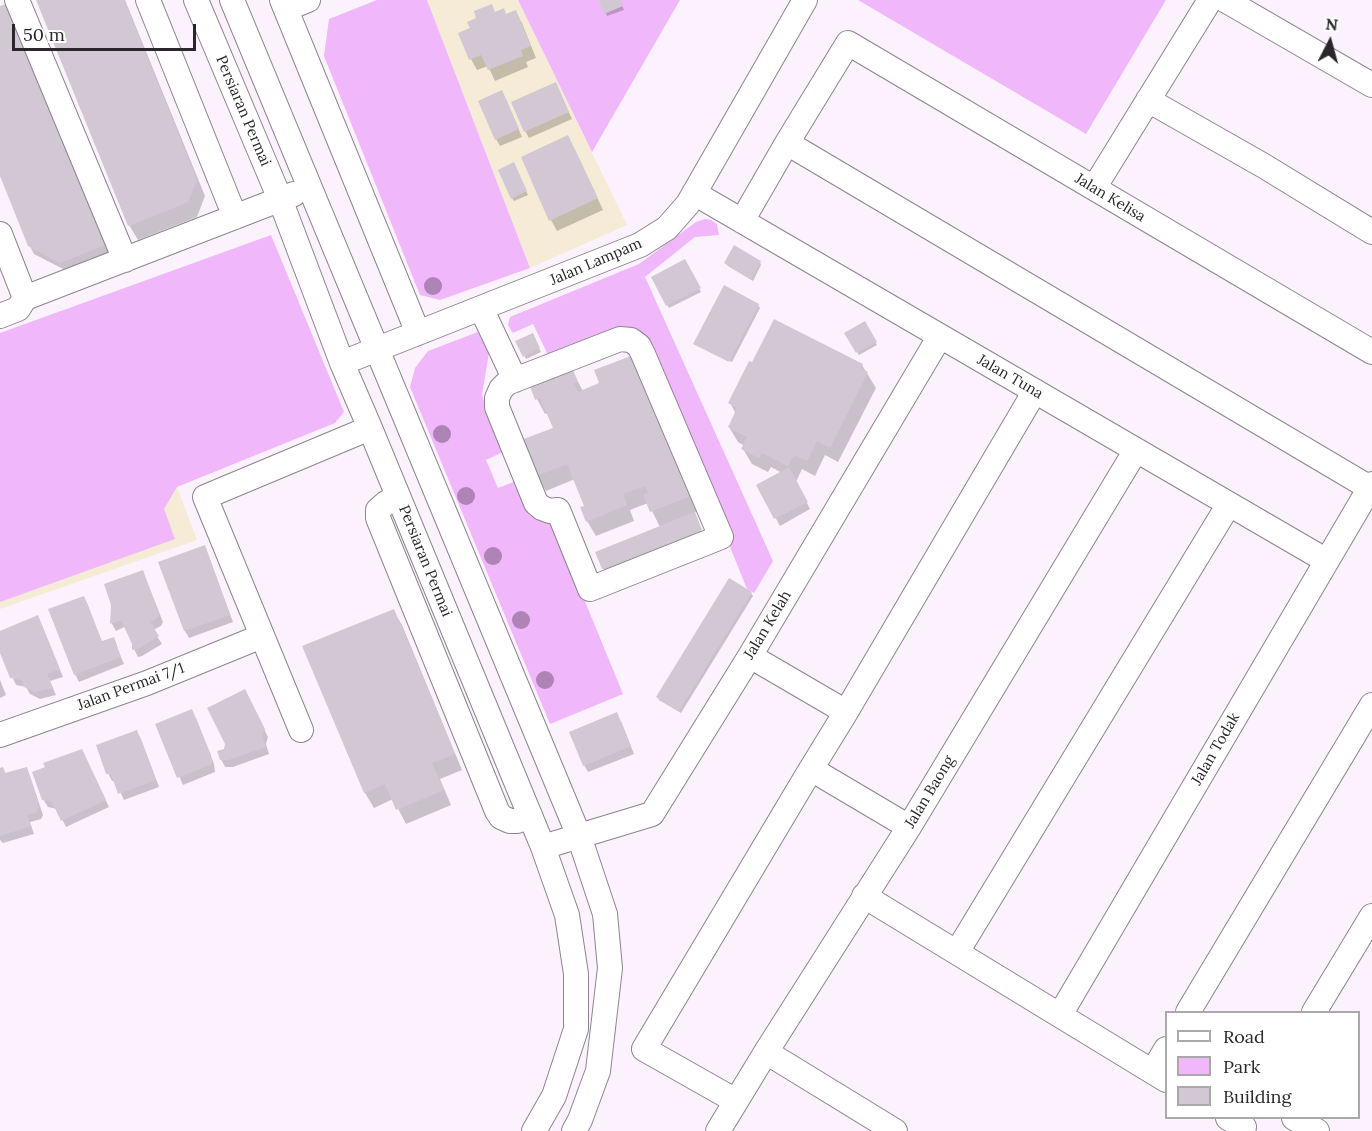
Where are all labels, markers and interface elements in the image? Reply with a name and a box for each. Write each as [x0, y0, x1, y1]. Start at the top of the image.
scale bar [15, 12, 200, 50]
north arrow [1300, 12, 1360, 72]
text: N [1325, 14, 1339, 35]
text: 50 m [23, 23, 65, 46]
street label: Persiaran Permai [212, 53, 274, 169]
street label: Jalan Kelisa [1071, 170, 1149, 226]
street label: Jalan Lampam [547, 235, 645, 289]
street label: Jalan Tuna [974, 351, 1046, 403]
street label: Persiaran Permai [394, 503, 456, 619]
street label: Jalan Kelah [740, 587, 796, 663]
street label: Jalan Permai 7/1 [75, 659, 187, 715]
street label: Jalan Todak [1188, 710, 1244, 788]
street label: Jalan Baong [901, 753, 959, 831]
legend [1165, 1011, 1360, 1119]
text: Road [1223, 1025, 1265, 1048]
text: Park [1223, 1055, 1260, 1078]
text: Building [1223, 1085, 1291, 1108]

